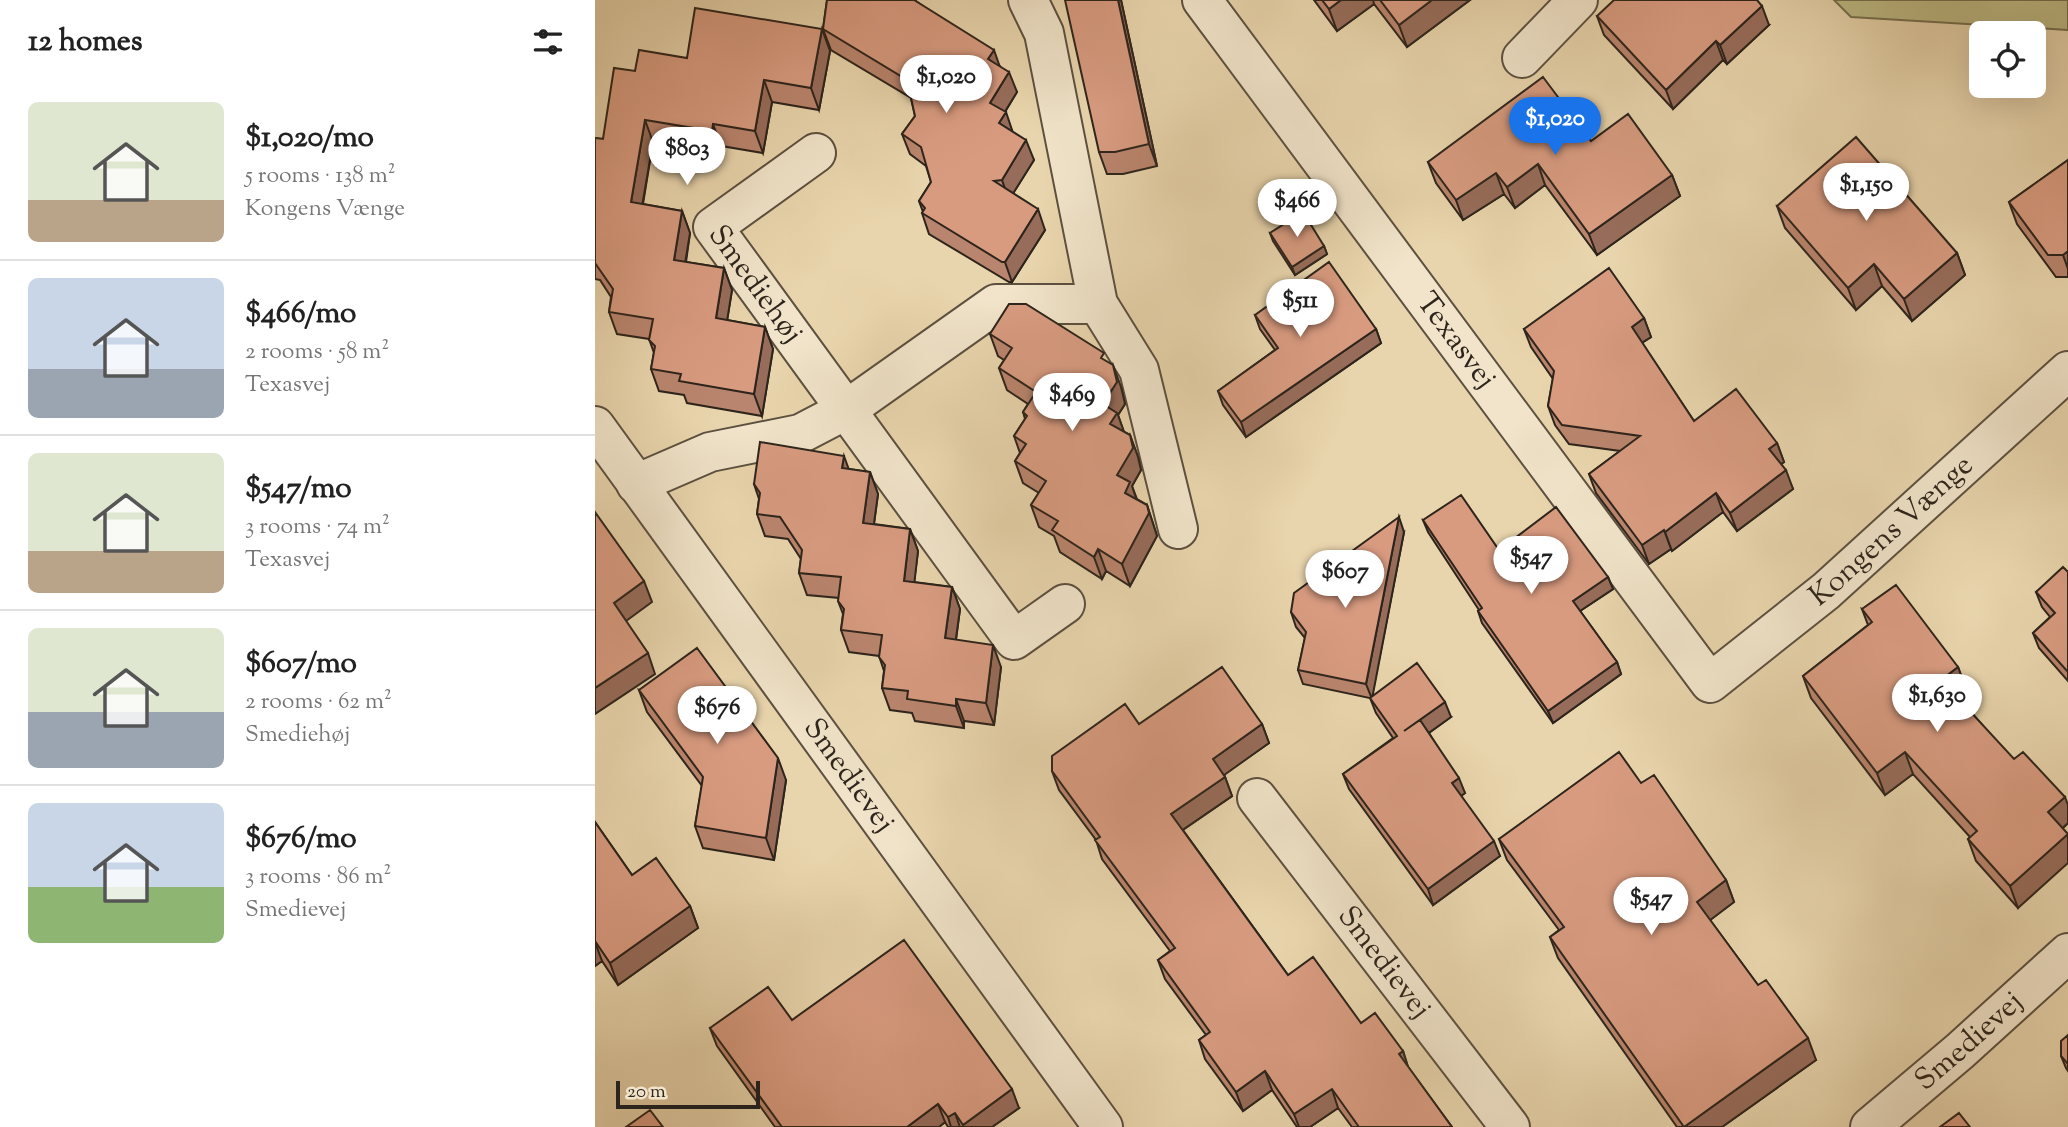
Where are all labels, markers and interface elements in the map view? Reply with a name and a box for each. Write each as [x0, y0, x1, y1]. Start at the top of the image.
text: 12 homes [28, 21, 143, 64]
map controls [1969, 21, 2046, 98]
button: locate [1969, 21, 2046, 98]
icon: filters [529, 23, 567, 61]
pin: $1,020 [889, 55, 1003, 115]
text: $1,020 [916, 61, 976, 94]
pin: $1,020 [1498, 97, 1612, 157]
text: $1,020 [1525, 103, 1585, 136]
text: $1,020/mo [245, 117, 374, 160]
pin: $803 [646, 128, 728, 187]
icon: home [84, 130, 168, 214]
text: $803 [664, 133, 710, 166]
text: 5 rooms · 138 m² [245, 160, 396, 193]
pin: $1,150 [1809, 164, 1923, 223]
text: $1,150 [1839, 169, 1893, 202]
pin: $466 [1256, 180, 1338, 239]
text: $466 [1274, 185, 1320, 218]
text: Kongens Vænge [245, 193, 405, 226]
street label: Smediehøj [697, 216, 813, 353]
pin: $511 [1259, 280, 1341, 339]
street label: Texasvej [1405, 284, 1506, 398]
text: $511 [1282, 285, 1318, 318]
text: $466/mo [245, 293, 356, 336]
icon: home [84, 306, 168, 390]
text: 2 rooms · 58 m² [245, 336, 389, 369]
text: Texasvej [245, 369, 330, 402]
pin: $469 [1031, 374, 1113, 433]
text: $469 [1049, 379, 1095, 412]
street label: Kongens Vænge [1800, 445, 1983, 618]
text: $547/mo [245, 468, 352, 511]
icon: home [84, 481, 168, 565]
text: 3 rooms · 74 m² [245, 511, 390, 544]
pin: $547 [1490, 536, 1572, 596]
text: $547 [1509, 542, 1553, 575]
text: Texasvej [245, 544, 330, 577]
pin: $607 [1304, 550, 1386, 610]
text: $607 [1321, 556, 1369, 589]
text: $607/mo [245, 643, 357, 686]
icon: home [84, 656, 168, 740]
pin: $1,630 [1880, 674, 1994, 734]
text: $1,630 [1908, 680, 1966, 713]
text: 2 rooms · 62 m² [245, 686, 392, 719]
pin: $676 [676, 686, 758, 746]
text: $676 [694, 692, 740, 725]
street label: Smedievej [792, 710, 905, 842]
text: Smediehøj [245, 719, 350, 752]
text: $676/mo [245, 818, 357, 861]
icon: home [84, 831, 168, 915]
text: 3 rooms · 86 m² [245, 861, 391, 894]
pin: $547 [1610, 878, 1692, 937]
text: $547 [1629, 883, 1673, 916]
text: Smedievej [245, 894, 346, 927]
street label: Smedievej [1326, 897, 1441, 1028]
street label: Smedievej [1906, 982, 2033, 1102]
scale bar [616, 1078, 759, 1110]
text: 20 m [627, 1079, 666, 1106]

